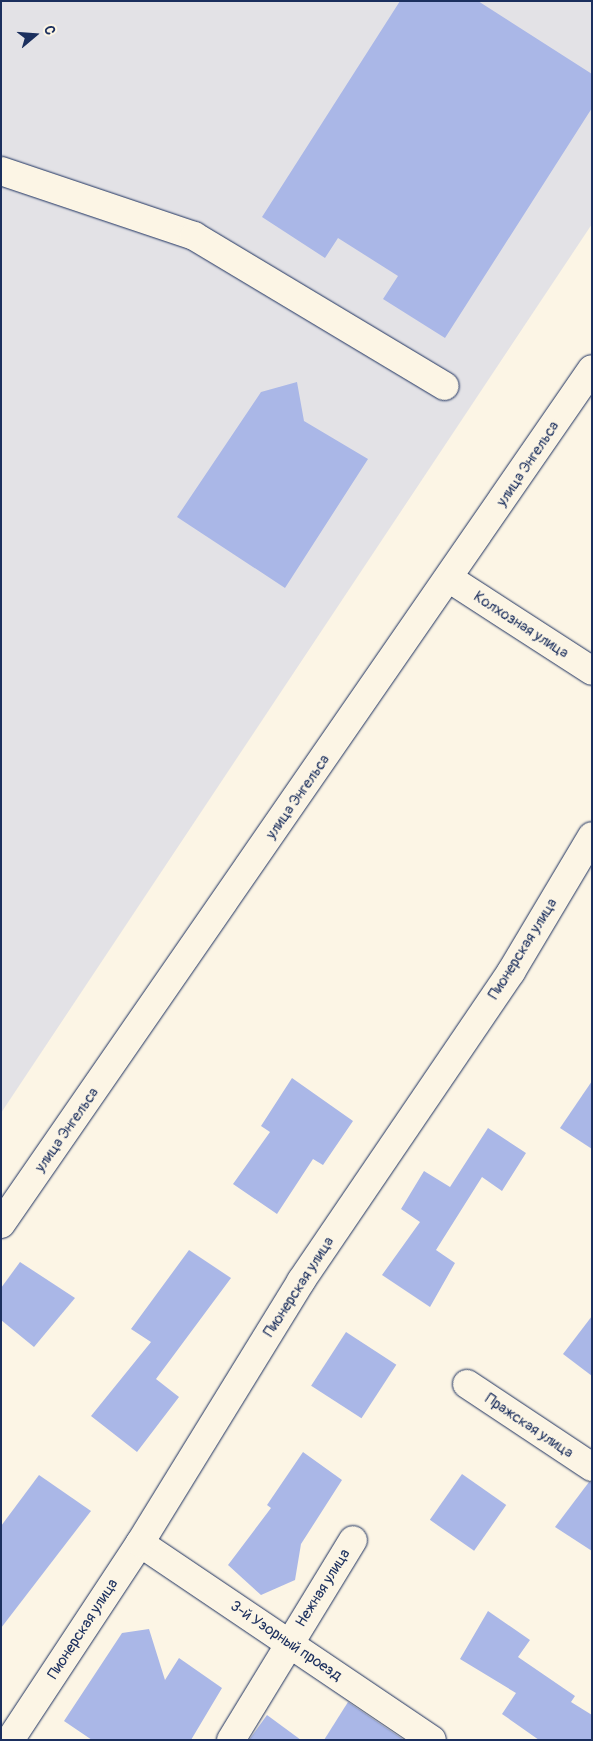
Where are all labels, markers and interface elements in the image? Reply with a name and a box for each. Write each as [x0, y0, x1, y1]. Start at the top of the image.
north arrow [10, 10, 60, 60]
text: С [40, 23, 59, 37]
street label: улица Энгельса [493, 418, 563, 510]
street label: Колхозная улица [470, 588, 572, 662]
street label: улица Энгельса [262, 751, 334, 843]
street label: Пионерская улица [485, 895, 561, 1003]
street label: улица Энгельса [31, 1084, 103, 1176]
street label: Пионерская улица [260, 1234, 338, 1340]
street label: Пражская улица [481, 1390, 577, 1462]
street label: Нежная улица [292, 1546, 354, 1630]
street label: Пионерская улица [44, 1576, 122, 1682]
street label: 3-й Узорный проезд [227, 1597, 345, 1685]

